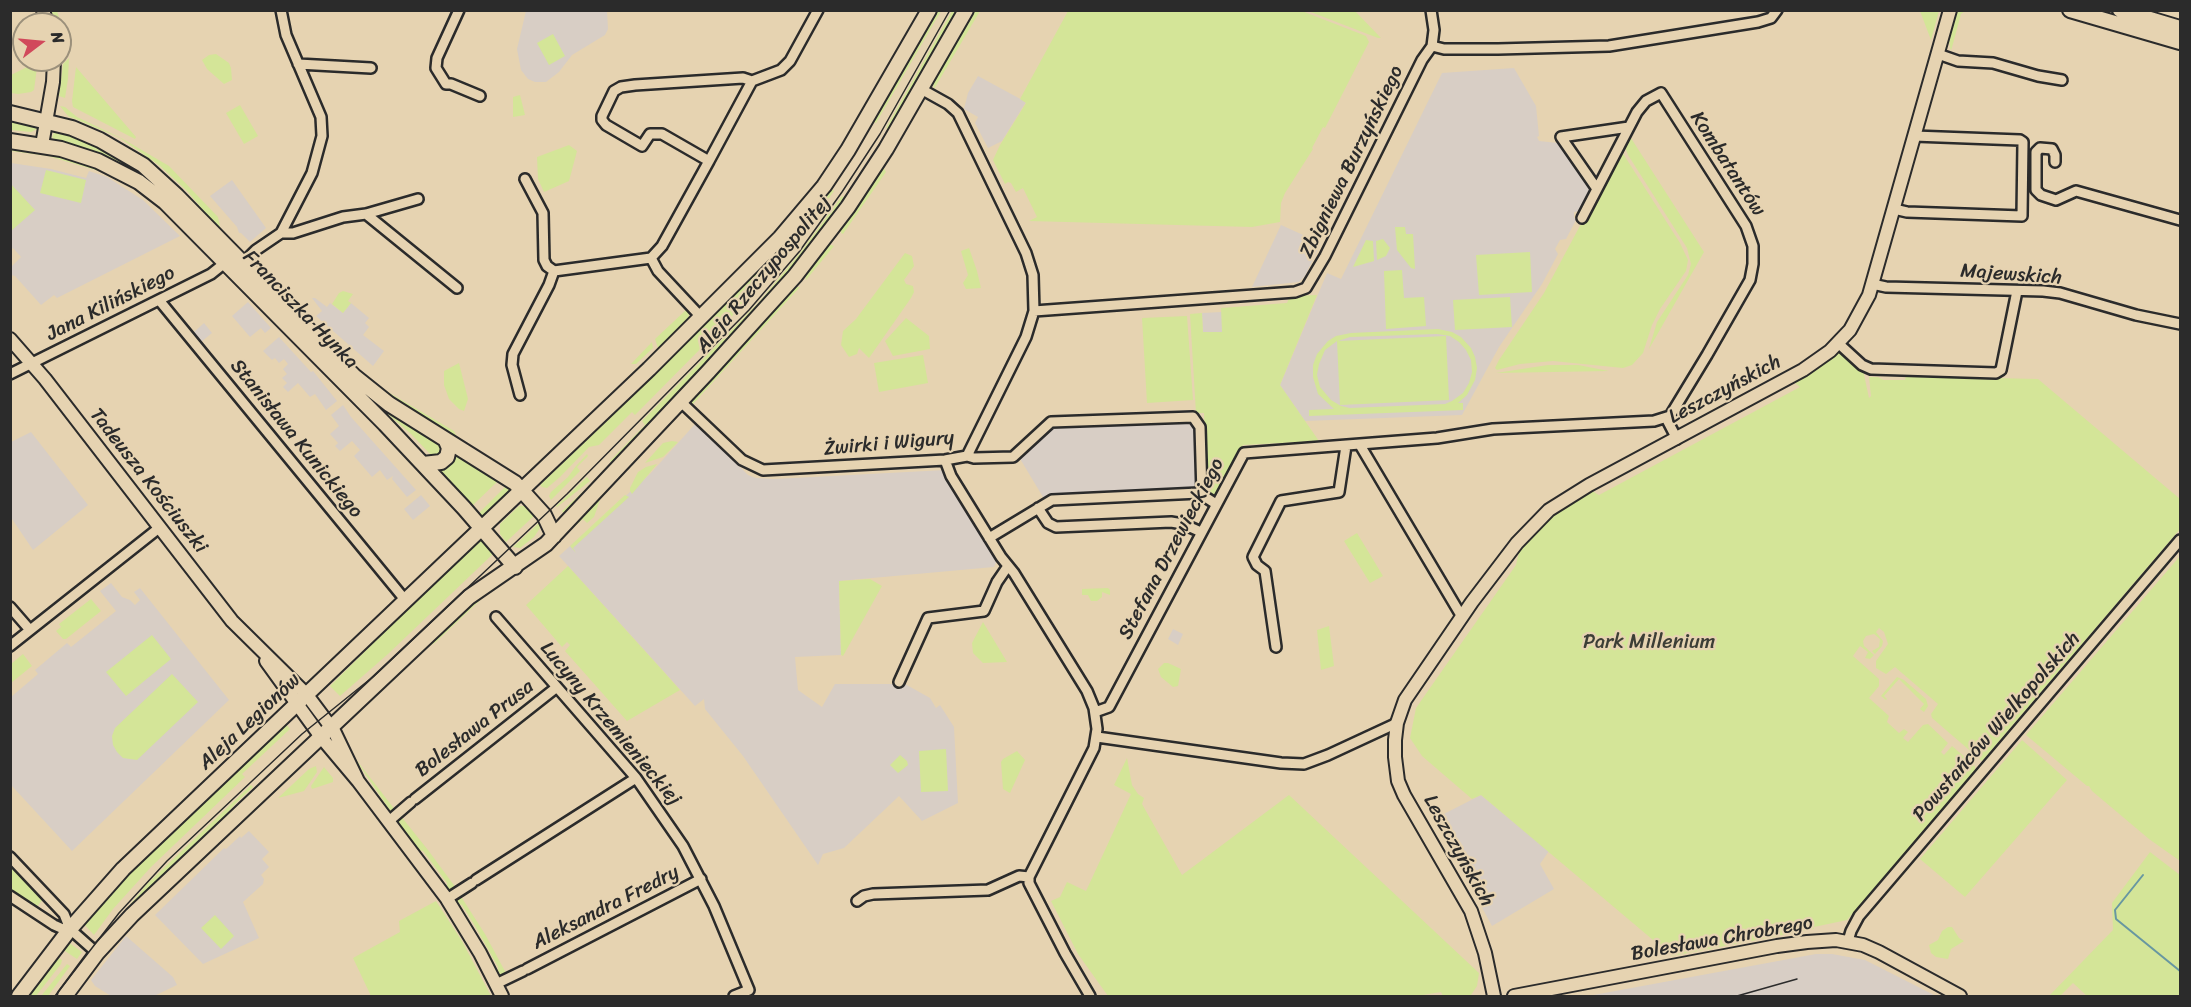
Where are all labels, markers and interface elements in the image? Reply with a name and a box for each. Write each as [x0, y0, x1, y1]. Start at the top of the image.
north arrow [12, 12, 72, 72]
text: N [42, 28, 73, 47]
street label: Zbigniewa Burzyńskiego [1295, 62, 1409, 262]
street label: Kombatantów [1684, 107, 1770, 221]
street label: Aleja Rzeczypospolitej [691, 191, 837, 359]
street label: Franciszka Hynka [237, 246, 363, 374]
street label: Majewskich [1959, 259, 2063, 291]
street label: Jana Kilińskiego [43, 261, 179, 347]
street label: Leszczyńskich [1665, 350, 1785, 430]
street label: Stanisława Kunickiego [225, 355, 367, 523]
street label: Tadeusza Kościuszki [84, 404, 212, 558]
street label: Żwirki i Wigury [823, 426, 955, 462]
street label: Stefana Drzewieckiego [1114, 454, 1230, 644]
street label: Powstańców Wielkopolskich [1908, 627, 2086, 827]
park label: Park Millenium [1583, 631, 1715, 655]
street label: Lucyny Krzemienieckiej [534, 637, 686, 811]
street label: Aleja Legionów [194, 669, 306, 775]
street label: Bolesława Prusa [411, 675, 539, 783]
street label: Leszczyńskich [1418, 791, 1498, 911]
street label: Aleksandra Fredry [529, 861, 683, 955]
street label: Bolesława Chrobrego [1629, 911, 1815, 967]

